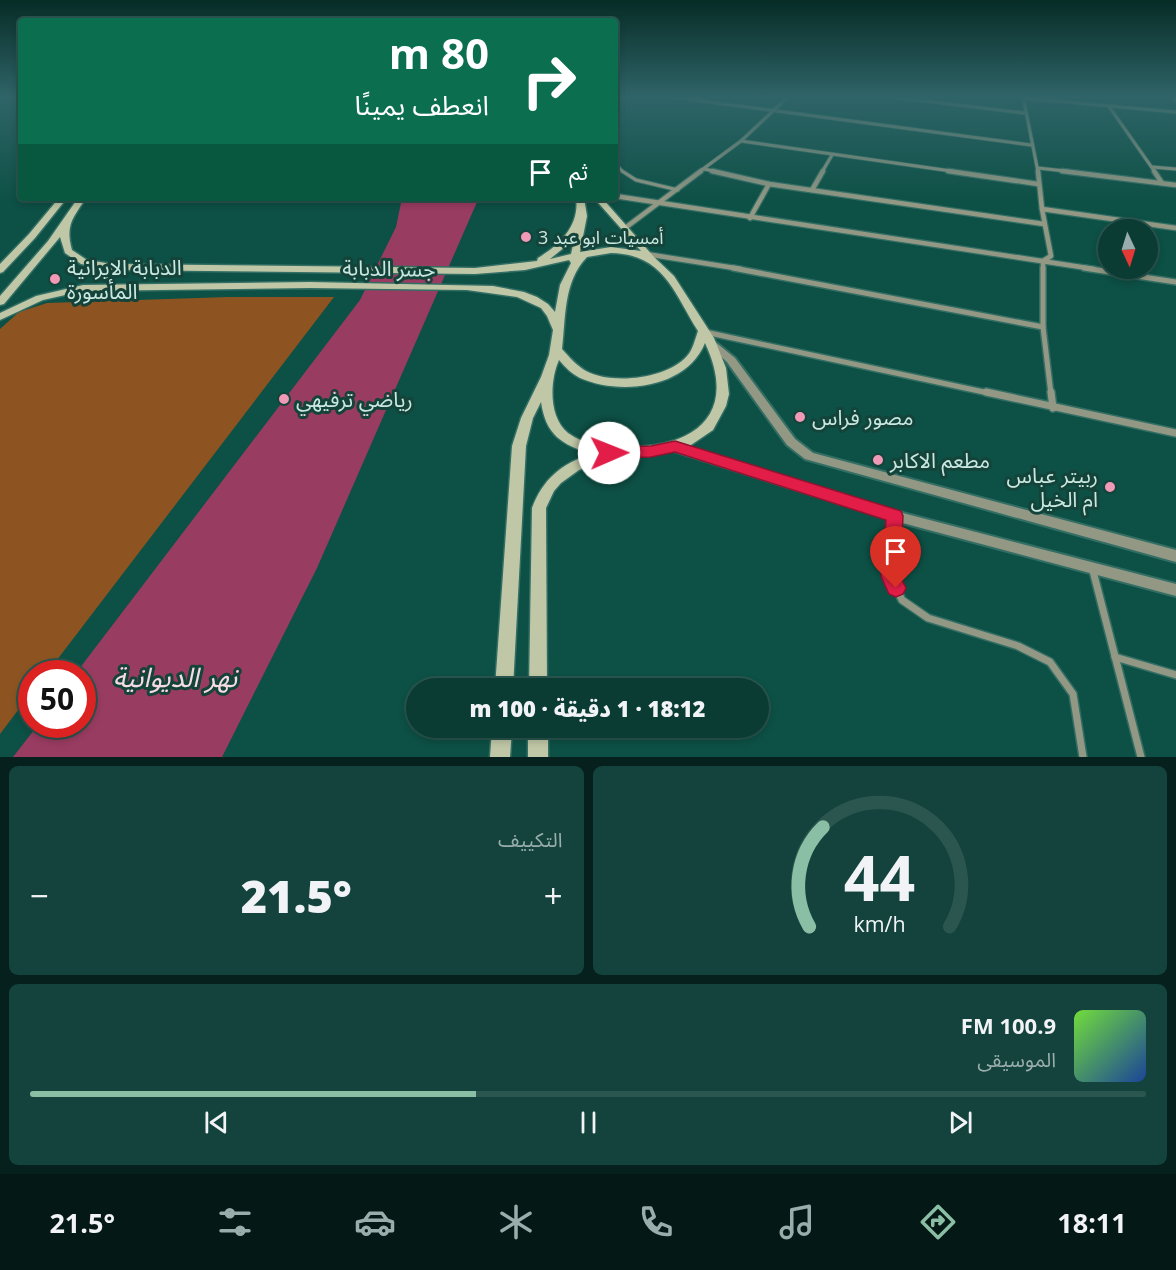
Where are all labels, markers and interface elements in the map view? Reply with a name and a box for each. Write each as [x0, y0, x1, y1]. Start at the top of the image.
text: 80 m [389, 24, 489, 81]
icon: right [510, 42, 588, 120]
text: انعطف يمينًا [355, 86, 489, 123]
icon: arrive [524, 156, 557, 189]
text: ثم [569, 156, 588, 186]
north arrow [1098, 219, 1158, 279]
map controls [1098, 219, 1158, 279]
place label: أمسيات ابو عبد 3 [538, 225, 664, 249]
marker: أمسيات ابو عبد 3 [519, 230, 533, 244]
place label: الدبابة الايرانية المأسورة [67, 253, 182, 305]
street label: جسر الدبابة [342, 253, 436, 283]
marker: الدبابة الايرانية المأسورة [48, 272, 62, 286]
place label: رياضي ترفيهي [296, 385, 413, 416]
marker: رياضي ترفيهي [277, 392, 291, 406]
place label: مصور فراس [812, 403, 914, 431]
marker: مصور فراس [793, 410, 807, 424]
position arrow [577, 421, 641, 485]
place label: مطعم الاكابر [889, 446, 990, 476]
marker: مطعم الاكابر [871, 453, 885, 467]
place label: ربيتر عباس ام الخيل [1007, 461, 1098, 516]
marker: ربيتر عباس ام الخيل [1103, 480, 1117, 494]
pin [870, 526, 921, 588]
icon: arrive [879, 535, 912, 568]
water label: نهر الديوانية [113, 658, 239, 695]
speed limit sign: 50 [18, 660, 96, 738]
text: 18:12 · 1 دقيقة · 100 m [470, 693, 705, 723]
text: التكييف [498, 826, 563, 853]
text: 44 [844, 834, 915, 919]
text: 21.5° [241, 865, 352, 926]
text: − [30, 873, 49, 918]
text: + [544, 873, 563, 918]
text: km/h [854, 910, 906, 939]
text: 100.9 FM [961, 1010, 1056, 1040]
text: الموسيقى [977, 1046, 1056, 1073]
icon: previous [200, 1106, 233, 1139]
icon: pause [572, 1106, 605, 1139]
icon: next [944, 1106, 977, 1139]
icon: filters [214, 1201, 256, 1243]
icon: car [354, 1201, 396, 1243]
icon: climate [495, 1201, 537, 1243]
icon: phone [635, 1201, 677, 1243]
icon: music [776, 1201, 818, 1243]
icon: directions [917, 1201, 959, 1243]
text: 21.5° [49, 1204, 115, 1241]
text: 18:11 [1057, 1204, 1127, 1241]

